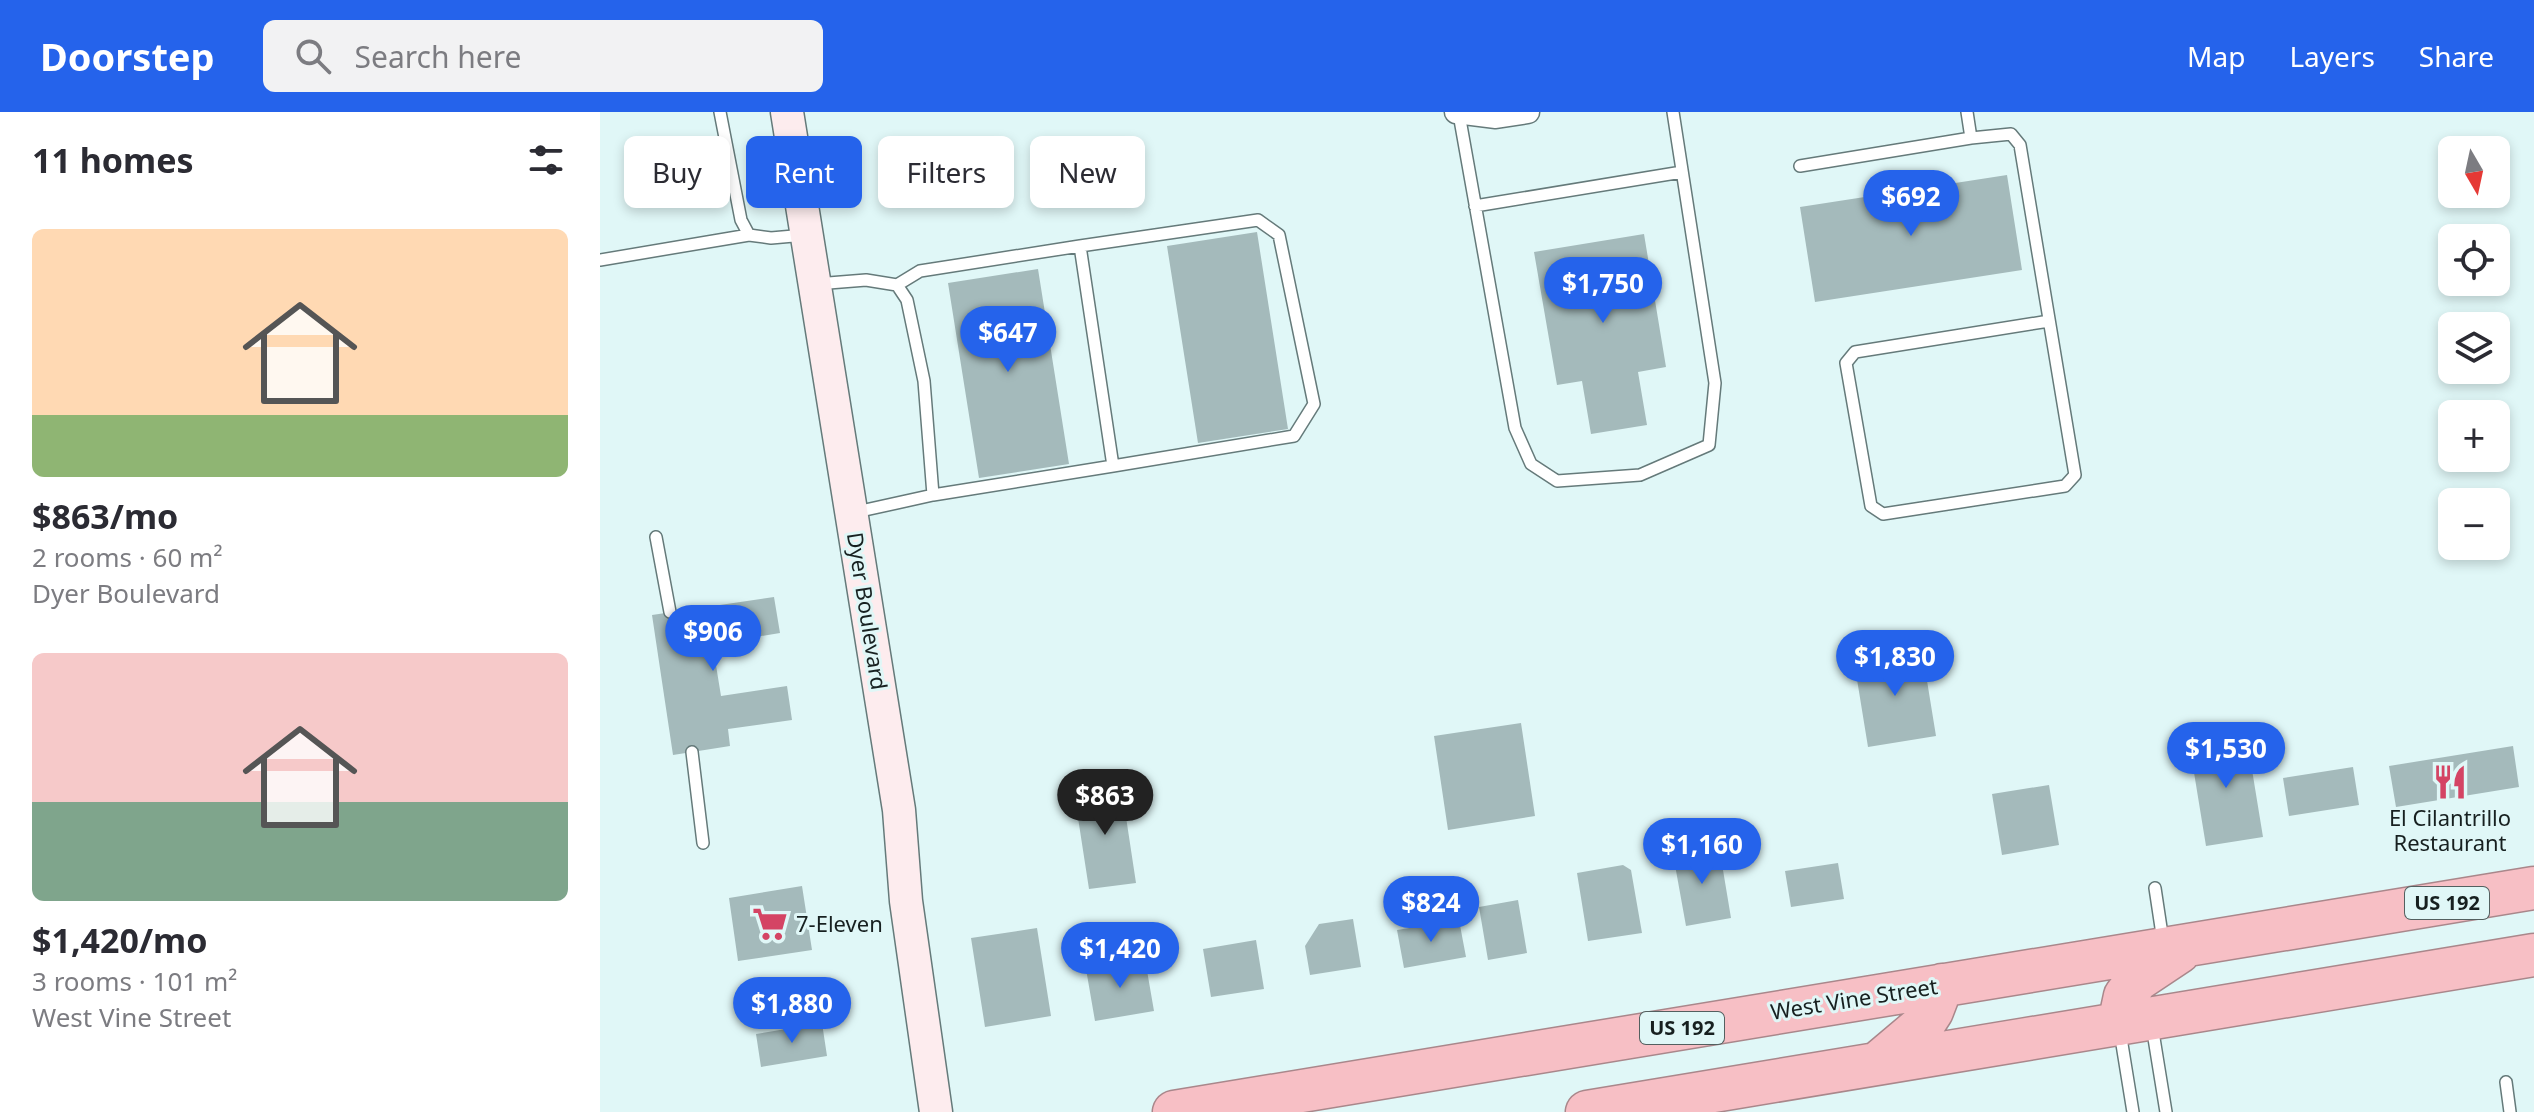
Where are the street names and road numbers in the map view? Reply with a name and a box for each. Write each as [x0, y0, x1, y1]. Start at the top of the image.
street label: Dyer Boulevard [841, 530, 895, 692]
road number: US 192 [2405, 887, 2489, 919]
street label: West Vine Street [1768, 970, 1940, 1026]
road number: US 192 [1640, 1012, 1724, 1044]

